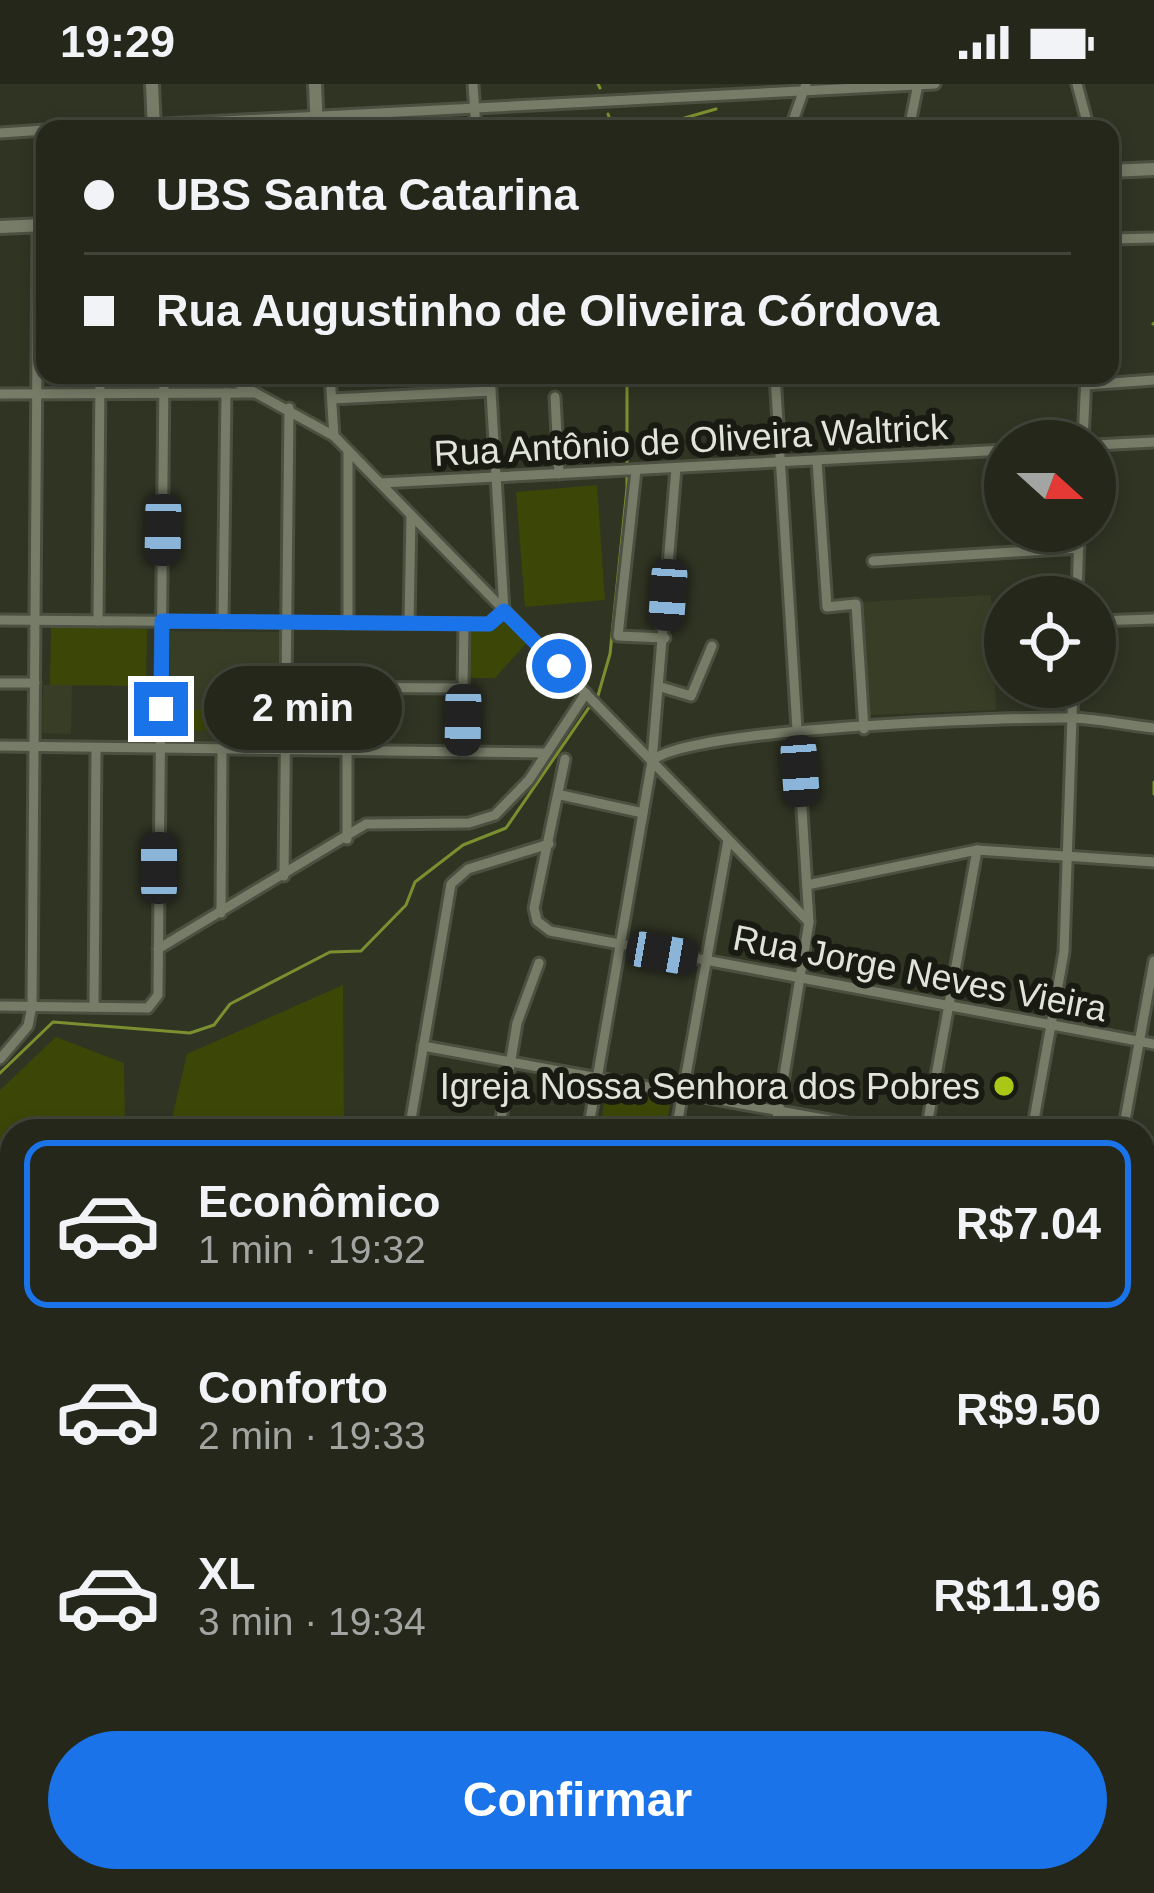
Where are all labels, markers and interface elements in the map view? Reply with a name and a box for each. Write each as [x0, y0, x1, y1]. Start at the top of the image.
text: 19:29 [60, 16, 175, 67]
text: UBS Santa Catarina [156, 169, 579, 220]
text: Rua Augustinho de Oliveira Córdova [156, 285, 939, 336]
street label: Rua Antônio de Oliveira Waltrick [433, 406, 950, 474]
north arrow [984, 420, 1116, 552]
map controls [984, 420, 1116, 708]
car [144, 494, 182, 566]
car [648, 558, 688, 632]
button: locate [984, 576, 1116, 708]
route start [532, 639, 586, 693]
callout: 2 min [203, 667, 401, 751]
route end [134, 682, 188, 736]
car [444, 684, 482, 756]
text: 2 min [252, 686, 354, 729]
car [780, 734, 820, 808]
car [141, 832, 177, 904]
street label: Rua Jorge Neves Vieira [730, 917, 1111, 1030]
car [623, 929, 701, 977]
place label: Igreja Nossa Senhora dos Pobres [440, 1066, 980, 1107]
marker: Igreja Nossa Senhora dos Pobres [991, 1073, 1017, 1099]
icon: car [54, 1170, 162, 1278]
text: Econômico [198, 1176, 441, 1227]
text: R$7.04 [956, 1198, 1101, 1249]
text: 1 min · 19:32 [198, 1228, 426, 1271]
icon: car [54, 1356, 162, 1464]
text: Conforto [198, 1362, 388, 1413]
text: R$9.50 [956, 1384, 1101, 1435]
text: 2 min · 19:33 [198, 1414, 426, 1457]
icon: car [54, 1542, 162, 1650]
text: XL [198, 1548, 256, 1599]
text: R$11.96 [933, 1570, 1101, 1621]
text: 3 min · 19:34 [198, 1600, 426, 1643]
button: Confirmar [48, 1731, 1107, 1869]

